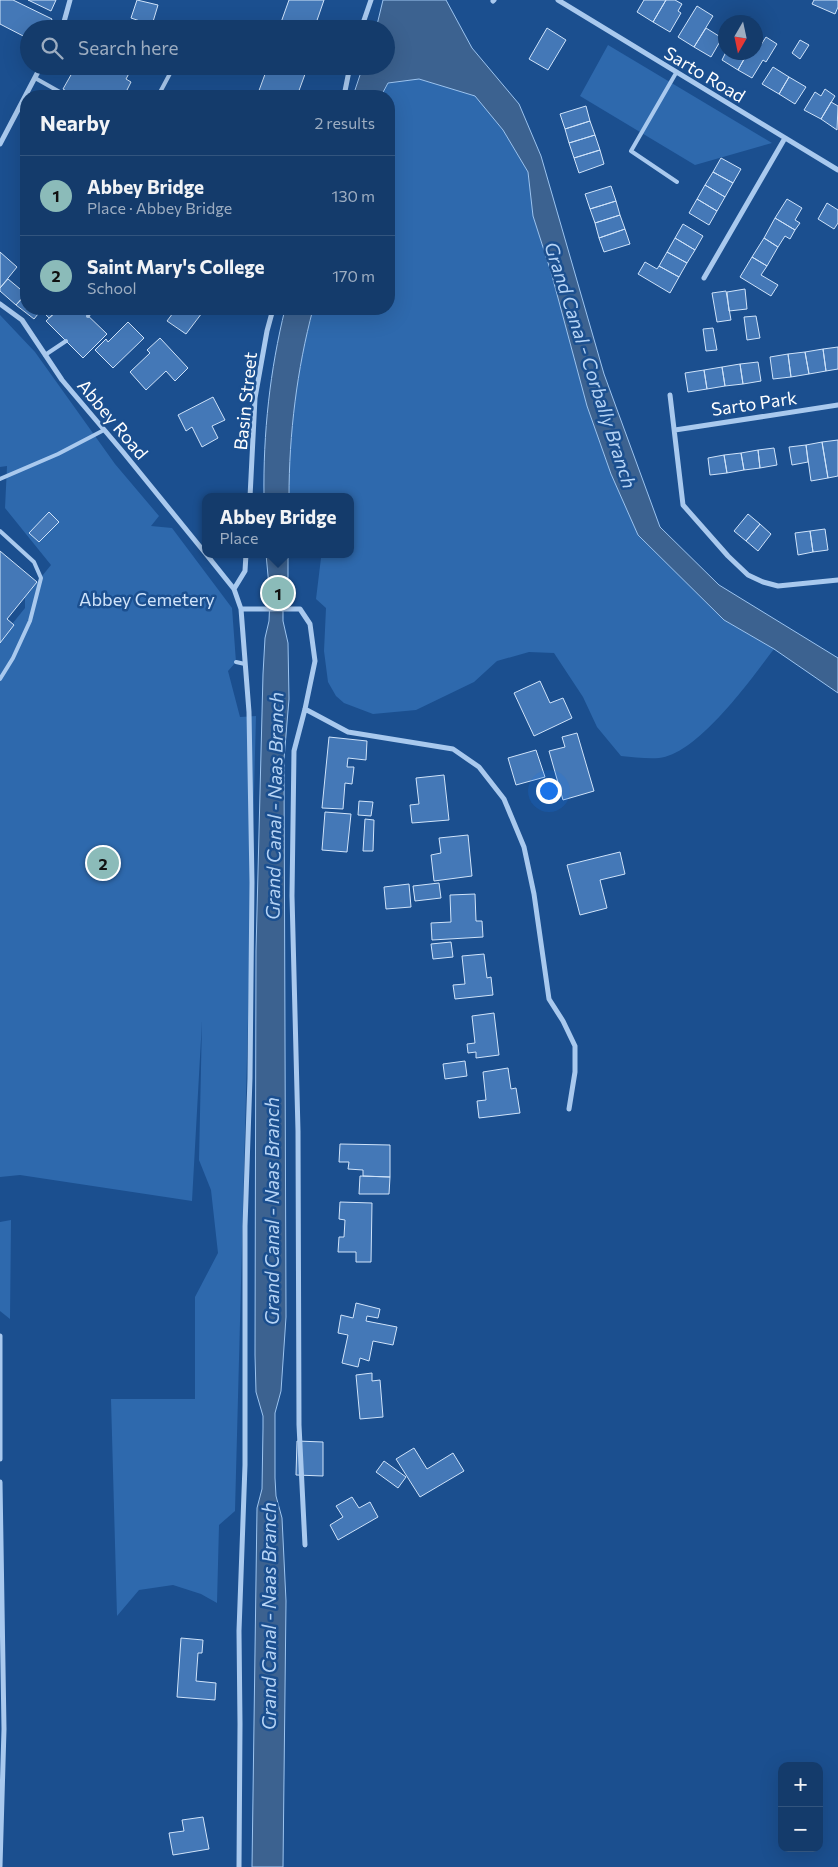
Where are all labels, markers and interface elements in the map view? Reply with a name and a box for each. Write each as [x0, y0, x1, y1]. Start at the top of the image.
north arrow [718, 15, 763, 60]
search box [20, 20, 395, 75]
icon: search [38, 34, 66, 62]
text: Search here [78, 36, 178, 59]
street label: Sarto Road [660, 41, 750, 107]
text: Nearby [40, 110, 110, 135]
text: 2 results [314, 113, 375, 132]
text: Abbey Bridge [87, 175, 204, 198]
text: 1 [52, 186, 60, 205]
text: 130 m [332, 186, 375, 205]
text: Place · Abbey Bridge [87, 198, 232, 217]
water label: Grand Canal - Corbally Branch [540, 239, 642, 491]
text: Saint Mary's College [87, 255, 265, 278]
text: 2 [51, 266, 61, 285]
text: 170 m [332, 266, 375, 285]
text: School [87, 278, 137, 297]
street label: Basin Street [229, 351, 261, 451]
street label: Abbey Road [73, 374, 153, 464]
street label: Sarto Park [710, 386, 798, 420]
popup [202, 493, 354, 558]
text: Abbey Bridge [220, 505, 336, 528]
text: Place [220, 528, 258, 547]
pin: 1 [262, 574, 294, 612]
park label: Abbey Cemetery [79, 588, 215, 610]
water label: Grand Canal - Naas Branch [261, 692, 287, 920]
your location [536, 778, 562, 804]
pin: 2 [87, 844, 119, 882]
water label: Grand Canal - Naas Branch [260, 1097, 283, 1325]
water label: Grand Canal - Naas Branch [257, 1502, 280, 1730]
map controls [778, 1762, 823, 1852]
button: + [778, 1762, 823, 1807]
button: − [778, 1807, 823, 1852]

